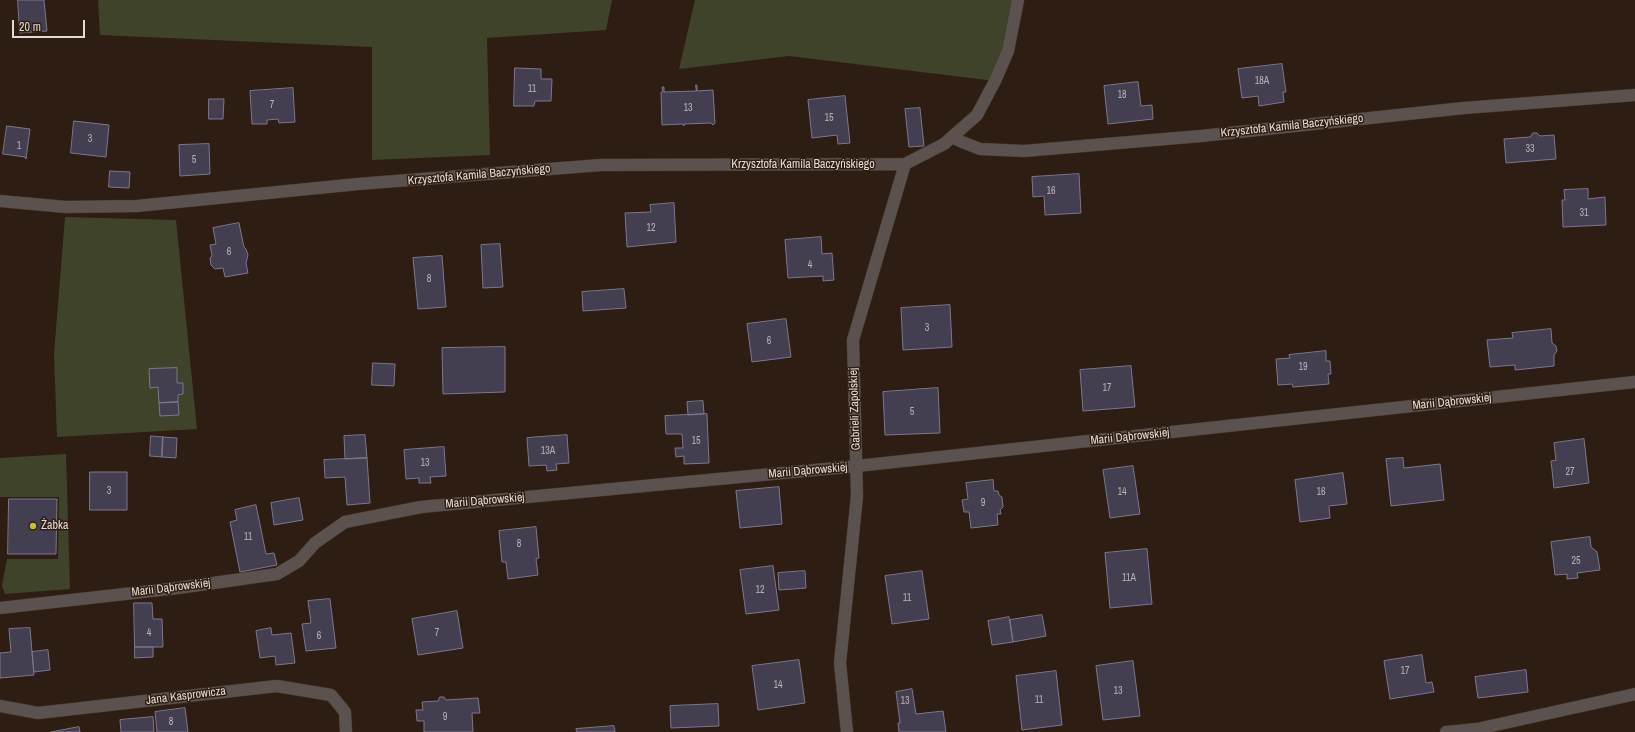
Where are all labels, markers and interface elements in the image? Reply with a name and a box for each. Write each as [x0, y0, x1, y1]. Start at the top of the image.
scale bar [14, 12, 87, 38]
text: 20 m [19, 19, 41, 35]
house number: 18A [1255, 75, 1269, 87]
house number: 11 [528, 83, 536, 95]
house number: 18 [1117, 89, 1127, 101]
house number: 7 [270, 99, 274, 111]
house number: 13 [683, 102, 693, 114]
street label: Krzysztofa Kamila Baczyńskiego [1220, 111, 1364, 141]
house number: 15 [824, 112, 834, 124]
house number: 3 [88, 133, 92, 145]
house number: 1 [17, 140, 21, 152]
house number: 33 [1525, 143, 1535, 155]
house number: 5 [192, 154, 196, 166]
street label: Krzysztofa Kamila Baczyńskiego [731, 158, 875, 172]
street label: Krzysztofa Kamila Baczyńskiego [407, 162, 551, 188]
house number: 16 [1046, 185, 1056, 197]
house number: 31 [1579, 207, 1589, 219]
house number: 12 [646, 222, 656, 234]
house number: 6 [227, 246, 231, 258]
house number: 4 [808, 259, 812, 271]
house number: 8 [427, 273, 431, 285]
house number: 3 [925, 322, 929, 334]
house number: 6 [767, 335, 771, 347]
house number: 19 [1298, 361, 1308, 373]
street label: Gabrieli Zapolskiej [846, 367, 864, 451]
house number: 17 [1102, 382, 1112, 394]
street label: Marii Dąbrowskiej [1412, 391, 1492, 413]
house number: 5 [910, 406, 914, 418]
street label: Marii Dąbrowskiej [1090, 426, 1170, 448]
house number: 15 [691, 435, 701, 447]
house number: 13A [541, 445, 555, 457]
house number: 13 [420, 457, 430, 469]
street label: Marii Dąbrowskiej [768, 460, 848, 482]
house number: 27 [1565, 466, 1575, 478]
house number: 3 [107, 485, 111, 497]
house number: 14 [1117, 486, 1127, 498]
house number: 16 [1316, 486, 1326, 498]
street label: Marii Dąbrowskiej [445, 490, 525, 512]
house number: 9 [981, 497, 985, 509]
place label: Żabka [41, 519, 68, 533]
marker: Żabka [28, 521, 38, 531]
house number: 11 [244, 531, 252, 543]
house number: 8 [517, 538, 521, 550]
house number: 25 [1571, 555, 1581, 567]
house number: 11A [1122, 572, 1136, 584]
street label: Marii Dąbrowskiej [131, 576, 211, 600]
house number: 12 [755, 584, 765, 596]
house number: 11 [903, 592, 911, 604]
house number: 4 [147, 627, 151, 639]
house number: 7 [435, 627, 439, 639]
house number: 6 [317, 630, 321, 642]
house number: 17 [1400, 665, 1410, 677]
house number: 14 [773, 679, 783, 691]
street label: Jana Kasprowicza [145, 684, 227, 708]
house number: 13 [1113, 685, 1123, 697]
house number: 11 [1035, 694, 1043, 706]
house number: 13 [900, 695, 910, 707]
house number: 9 [443, 711, 447, 723]
house number: 8 [169, 716, 173, 728]

